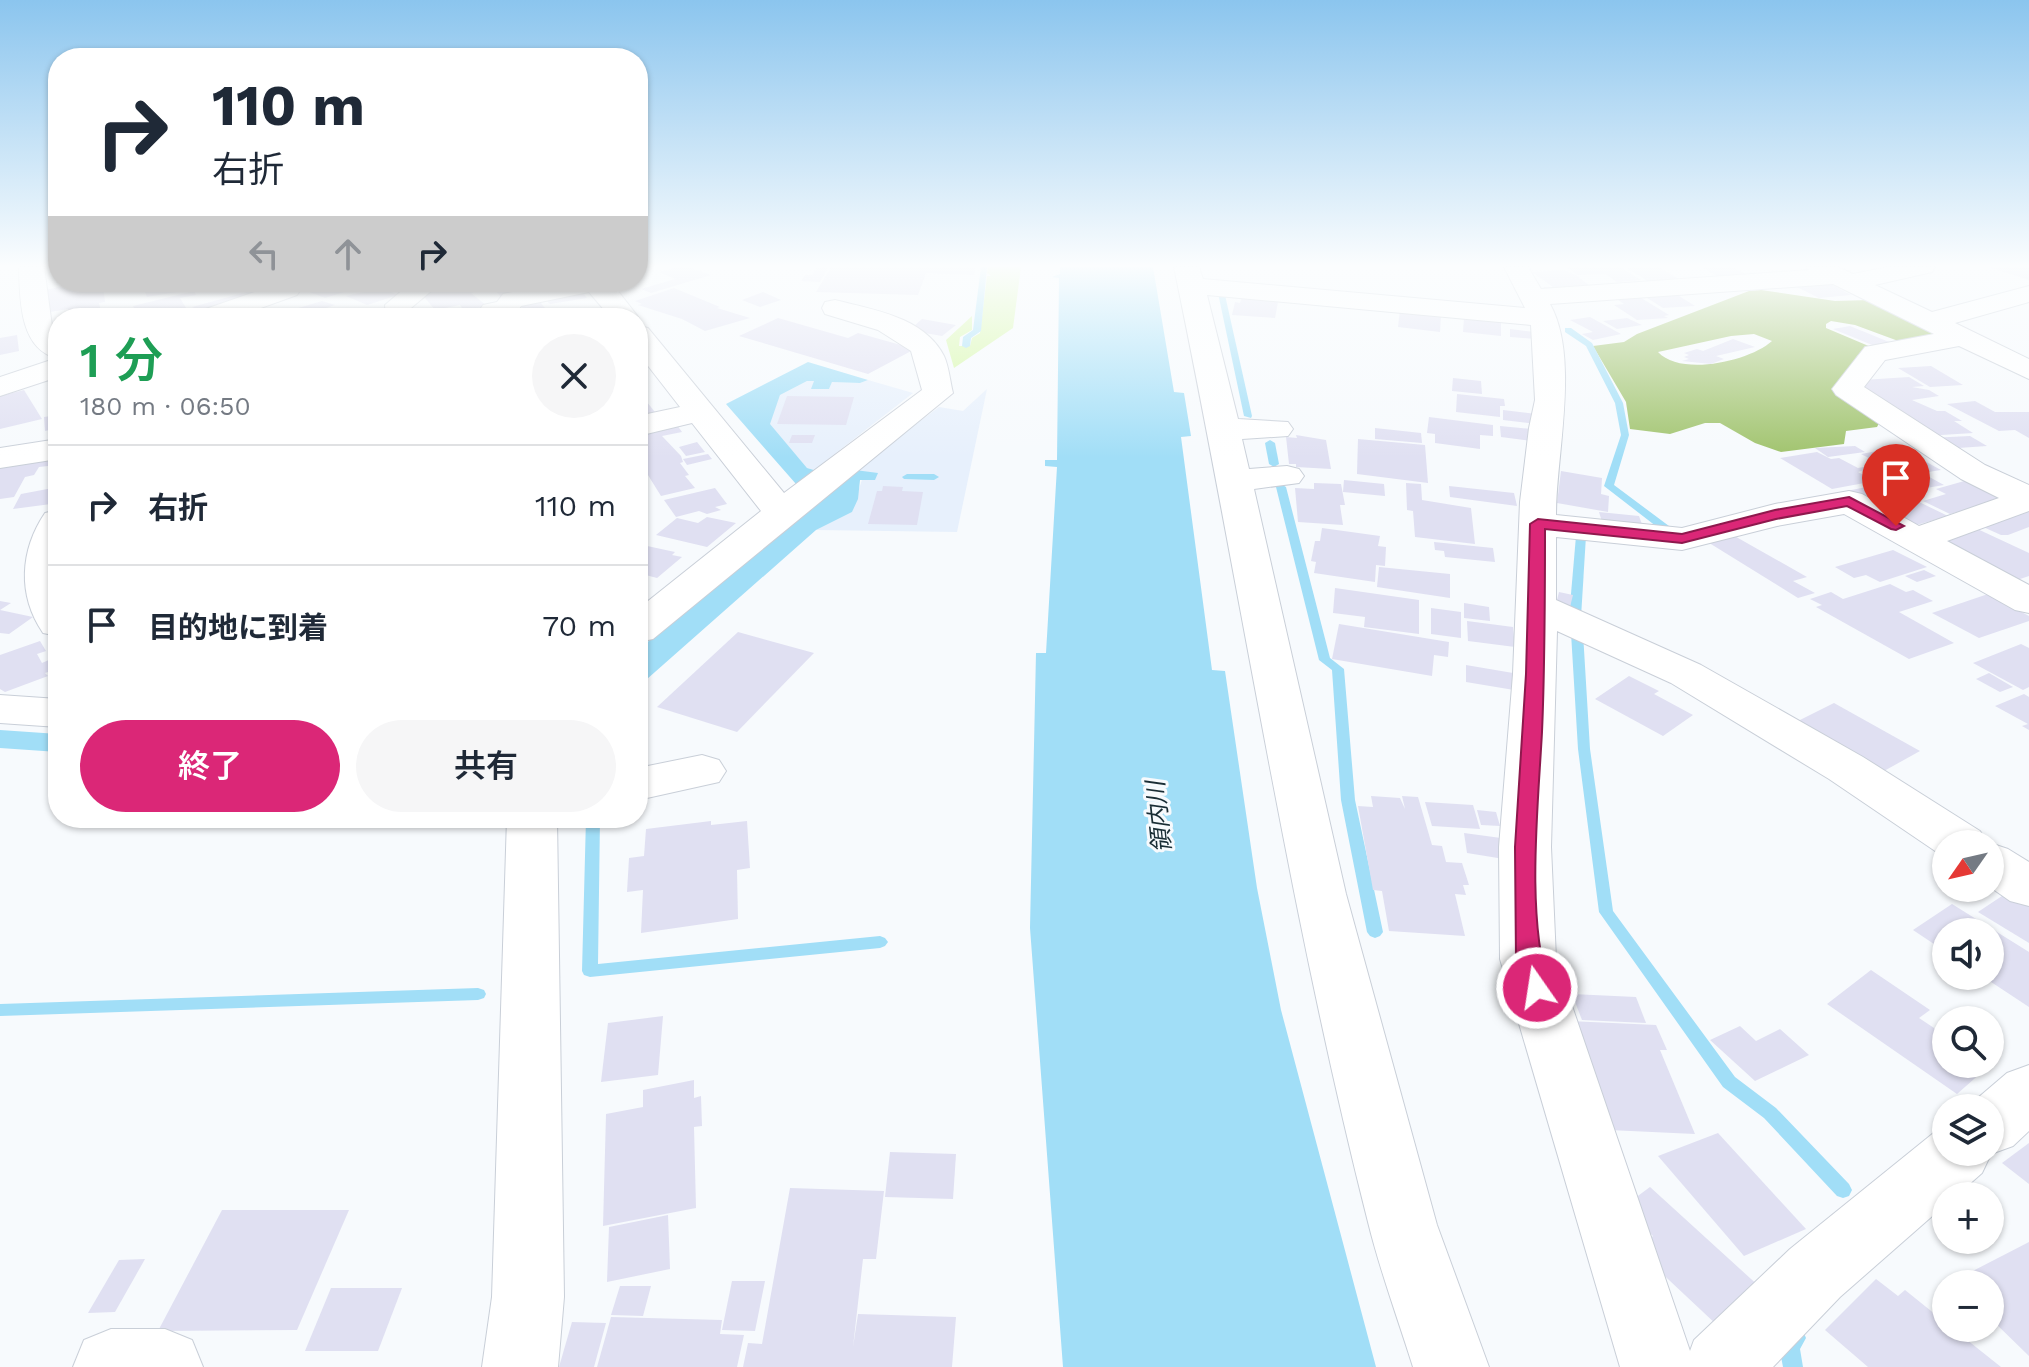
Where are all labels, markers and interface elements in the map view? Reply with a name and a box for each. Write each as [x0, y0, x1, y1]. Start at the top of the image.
text: 110 m [212, 73, 365, 139]
icon: right [80, 80, 184, 184]
text: 右折 [212, 149, 284, 191]
icon: left [242, 232, 286, 276]
icon: ahead [326, 232, 370, 276]
icon: right [410, 232, 454, 276]
text: 1 分 [80, 332, 163, 389]
button: close [532, 334, 616, 418]
text: 180 m · 06:50 [80, 391, 251, 421]
pin [1862, 444, 1930, 526]
icon: arrive [1874, 456, 1918, 500]
icon: right [80, 483, 124, 527]
text: 110 m [535, 488, 616, 523]
text: 右折 [148, 490, 208, 525]
icon: arrive [80, 603, 124, 647]
text: 70 m [542, 608, 616, 643]
text: 目的地に到着 [148, 610, 328, 645]
button: 終了 [80, 720, 340, 812]
button: 共有 [356, 720, 616, 812]
water label: 領内川 [1141, 777, 1177, 854]
north arrow [1932, 830, 2004, 902]
map controls [1932, 830, 2004, 1342]
button: sound [1932, 918, 2004, 990]
position arrow [1495, 946, 1579, 1030]
button: search [1932, 1006, 2004, 1078]
button: layers [1932, 1094, 2004, 1166]
button: + [1932, 1182, 2004, 1254]
button: − [1932, 1270, 2004, 1342]

